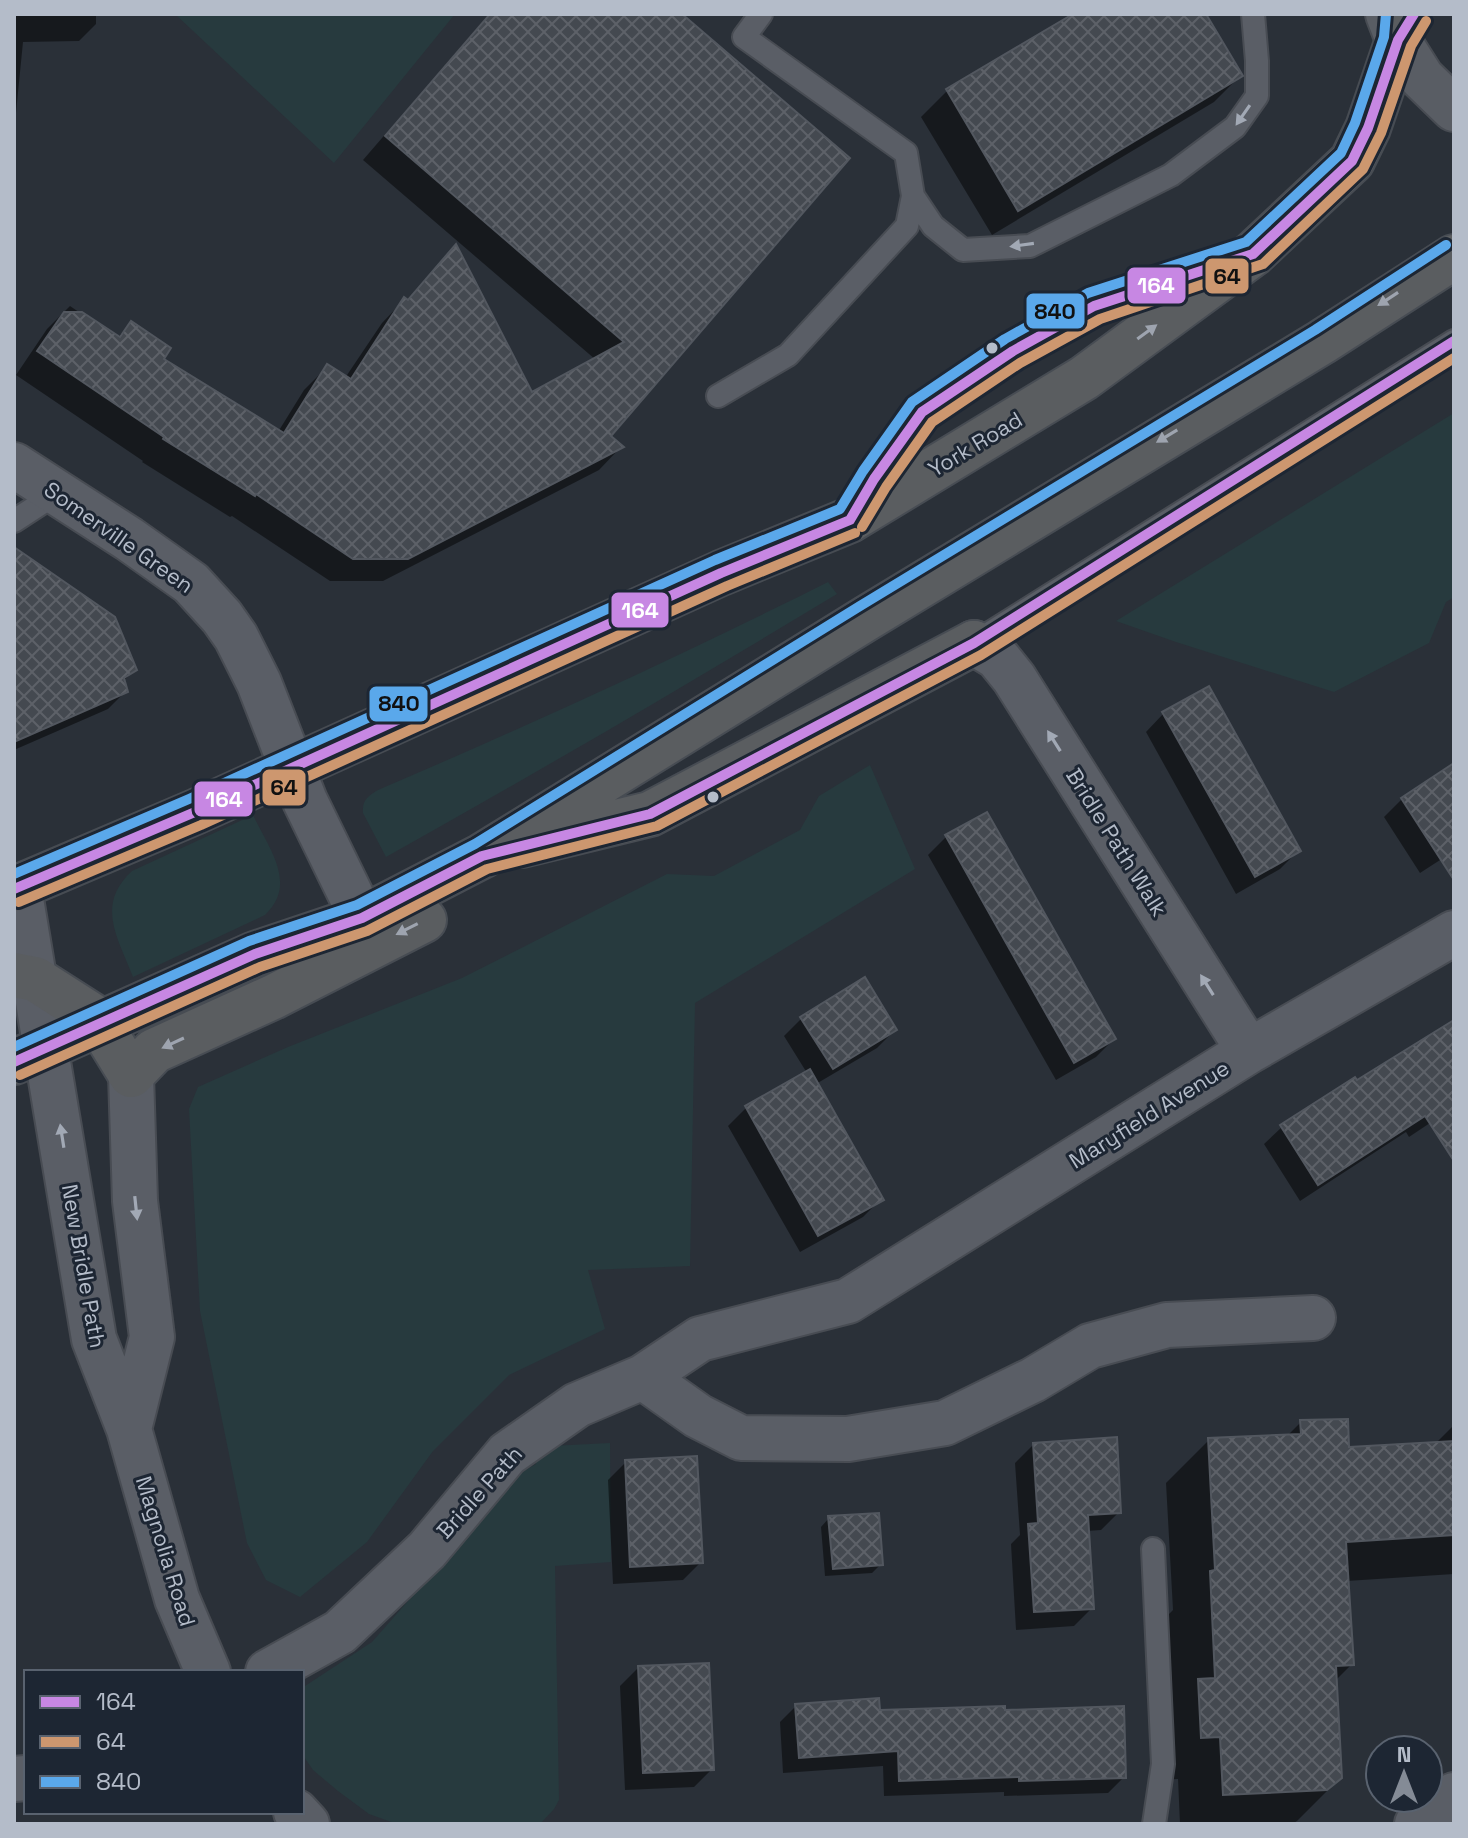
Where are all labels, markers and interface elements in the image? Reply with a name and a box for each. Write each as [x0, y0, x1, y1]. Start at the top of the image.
one-way arrow [1236, 105, 1251, 126]
one-way arrow [1009, 239, 1034, 252]
line badge: 64 [1204, 257, 1250, 295]
text: 64 [1213, 262, 1241, 290]
line badge: 164 [1126, 266, 1187, 305]
text: 164 [1137, 271, 1175, 299]
line badge: 840 [1025, 292, 1086, 330]
one-way arrow [1378, 292, 1399, 307]
text: 840 [1034, 297, 1076, 325]
one-way arrow [1136, 325, 1157, 340]
unlabelled marker [984, 340, 1000, 356]
street label: York Road [923, 405, 1027, 483]
one-way arrow [1156, 429, 1178, 443]
street label: Somerville Green [39, 475, 199, 599]
line badge: 164 [610, 591, 670, 629]
text: 164 [621, 596, 659, 624]
line badge: 840 [368, 685, 429, 723]
text: 840 [378, 689, 420, 717]
one-way arrow [1048, 730, 1062, 752]
street label: Bridle Path Walk [1060, 763, 1174, 921]
line badge: 64 [261, 768, 307, 807]
text: 64 [270, 773, 298, 801]
line badge: 164 [193, 780, 254, 818]
text: 164 [205, 785, 243, 813]
unlabelled marker [705, 789, 721, 805]
one-way arrow [396, 922, 419, 936]
one-way arrow [1201, 974, 1215, 996]
one-way arrow [162, 1036, 185, 1049]
street label: Maryfield Avenue [1064, 1053, 1234, 1175]
one-way arrow [55, 1123, 67, 1148]
street label: New Bridle Path [56, 1182, 112, 1350]
one-way arrow [130, 1196, 143, 1221]
street label: Bridle Path [430, 1440, 528, 1544]
street label: Magnolia Road [130, 1472, 202, 1630]
legend [24, 1670, 304, 1814]
text: 164 [96, 1686, 136, 1717]
text: 64 [96, 1726, 126, 1757]
north arrow [1364, 1734, 1444, 1814]
text: N [1397, 1740, 1411, 1768]
text: 840 [96, 1766, 141, 1797]

